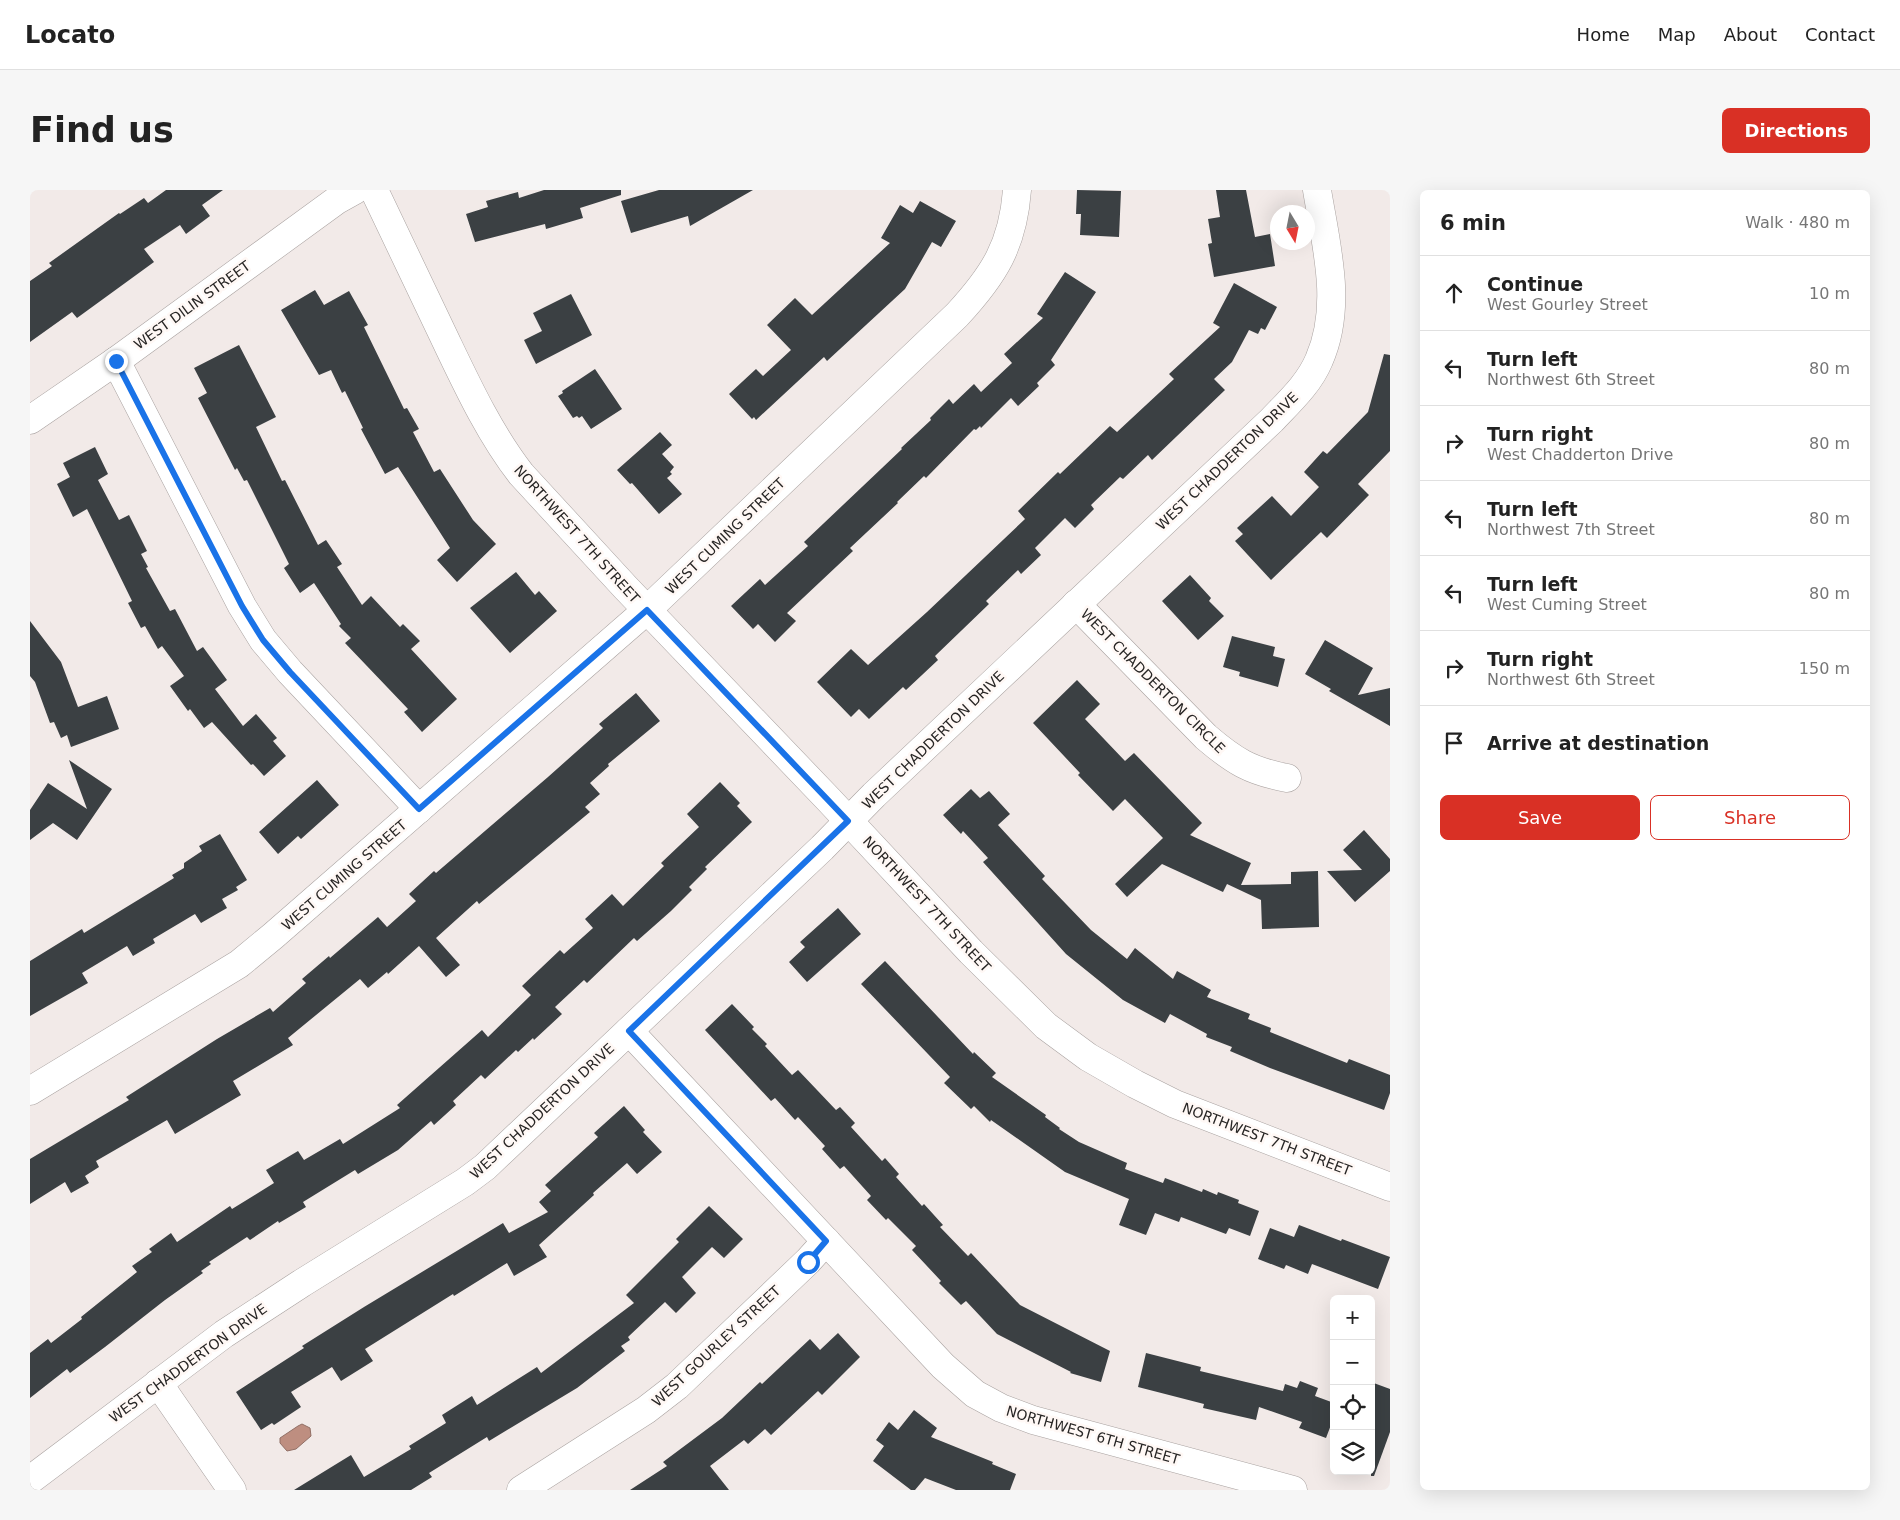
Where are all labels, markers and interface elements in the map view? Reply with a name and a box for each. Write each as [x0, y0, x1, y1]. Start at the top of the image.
text: Locato [25, 21, 115, 49]
text: Home [1577, 24, 1630, 45]
text: Map [1658, 24, 1696, 45]
text: About [1724, 24, 1777, 45]
text: Contact [1805, 24, 1875, 45]
button: Directions [1722, 108, 1870, 153]
text: Find us [30, 110, 174, 150]
north arrow [1270, 205, 1315, 250]
text: 6 min [1440, 211, 1506, 235]
text: Walk · 480 m [1745, 213, 1850, 232]
street label: WEST DILIN STREET [131, 257, 254, 353]
text: Continue [1487, 273, 1583, 295]
icon: ahead [1440, 279, 1468, 307]
text: 10 m [1809, 284, 1850, 303]
text: West Gourley Street [1487, 295, 1648, 314]
text: Turn left [1487, 348, 1578, 370]
route end [105, 350, 128, 373]
icon: left [1440, 354, 1468, 382]
text: 80 m [1809, 359, 1850, 378]
text: Northwest 6th Street [1487, 370, 1655, 389]
street label: WEST CHADDERTON DRIVE [1153, 389, 1301, 533]
text: Turn right [1487, 423, 1593, 445]
icon: right [1440, 429, 1468, 457]
text: 80 m [1809, 434, 1850, 453]
text: West Chadderton Drive [1487, 445, 1673, 464]
street label: NORTHWEST 7TH STREET [511, 462, 643, 606]
street label: WEST CUMING STREET [662, 474, 788, 597]
text: Turn left [1487, 498, 1578, 520]
icon: left [1440, 504, 1468, 532]
text: 80 m [1809, 509, 1850, 528]
text: Northwest 7th Street [1487, 520, 1655, 539]
text: Turn left [1487, 573, 1578, 595]
icon: left [1440, 579, 1468, 607]
text: 80 m [1809, 584, 1850, 603]
text: West Cuming Street [1487, 595, 1647, 614]
street label: WEST CHADDERTON CIRCLE [1078, 606, 1228, 756]
text: Turn right [1487, 648, 1593, 670]
icon: right [1440, 654, 1468, 682]
text: 150 m [1799, 659, 1850, 678]
street label: WEST CHADDERTON DRIVE [859, 668, 1007, 812]
text: Northwest 6th Street [1487, 670, 1655, 689]
icon: arrive [1440, 729, 1468, 757]
text: Arrive at destination [1487, 732, 1709, 754]
button: Save [1440, 795, 1640, 840]
button: Share [1650, 795, 1850, 840]
street label: WEST CUMING STREET [278, 816, 410, 934]
street label: NORTHWEST 7TH STREET [860, 833, 994, 975]
street label: WEST CHADDERTON DRIVE [467, 1040, 617, 1182]
street label: NORTHWEST 7TH STREET [1180, 1099, 1354, 1179]
route start [797, 1251, 820, 1274]
street label: WEST GOURLEY STREET [649, 1282, 784, 1410]
map controls [1330, 1295, 1375, 1475]
button: + [1330, 1295, 1375, 1340]
street label: WEST CHADDERTON DRIVE [106, 1300, 270, 1426]
button: − [1330, 1340, 1375, 1385]
button: locate [1330, 1385, 1375, 1430]
street label: NORTHWEST 6TH STREET [1004, 1403, 1182, 1468]
button: layers [1330, 1430, 1375, 1475]

